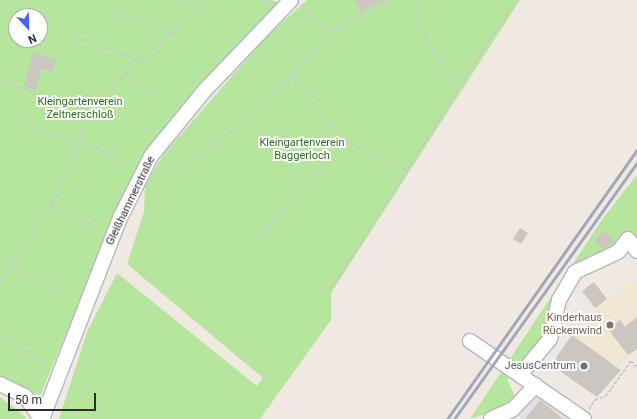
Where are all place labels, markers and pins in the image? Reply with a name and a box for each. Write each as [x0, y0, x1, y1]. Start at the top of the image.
place label: Kinderhaus Rückenwind [543, 312, 602, 338]
marker: Kinderhaus Rückenwind [605, 320, 615, 330]
place label: JesusCentrum [505, 359, 576, 373]
marker: JesusCentrum [579, 361, 589, 371]

